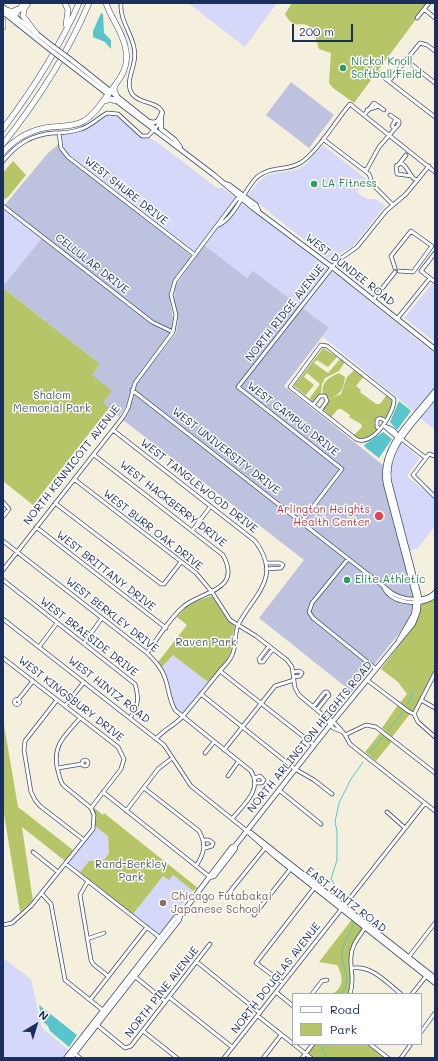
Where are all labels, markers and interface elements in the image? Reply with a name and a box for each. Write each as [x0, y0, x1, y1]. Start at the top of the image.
scale bar [294, 16, 355, 42]
text: 200 m [299, 23, 334, 39]
place label: Nickol Knoll Softball Field [351, 55, 422, 81]
marker: Nickol Knoll Softball Field [338, 63, 348, 73]
street label: WEST SHURE DRIVE [81, 154, 171, 228]
place label: LA Fitness [322, 177, 377, 191]
marker: LA Fitness [309, 179, 319, 189]
street label: CELLULAR DRIVE [53, 231, 131, 297]
street label: WEST DUNDEE ROAD [303, 231, 397, 309]
street label: NORTH RIDGE AVENUE [243, 262, 327, 364]
street label: WEST CAMPUS DRIVE [245, 379, 341, 459]
park label: Shalom Memorial Park [13, 389, 91, 415]
street label: NORTH KENNICOTT AVENUE [21, 402, 123, 528]
street label: WEST UNIVERSITY DRIVE [169, 405, 283, 497]
street label: WEST TANGLEWOOD DRIVE [138, 436, 260, 536]
street label: WEST HACKBERRY DRIVE [117, 458, 229, 550]
street label: WEST BURR OAK DRIVE [101, 487, 205, 573]
place label: Arlington Heights Health Center [277, 503, 370, 529]
marker: Arlington Heights Health Center [373, 510, 385, 522]
street label: WEST BRITTANY DRIVE [54, 528, 158, 614]
place label: Elite Athletic [355, 573, 425, 587]
street label: WEST BERKLEY DRIVE [63, 575, 161, 655]
marker: Elite Athletic [342, 575, 352, 585]
street label: WEST BRAESIDE DRIVE [37, 595, 141, 679]
park label: Raven Park [175, 636, 237, 650]
street label: WEST KINGSBURY DRIVE [16, 654, 126, 744]
street label: WEST HINTZ ROAD [65, 654, 153, 726]
street label: NORTH ARLINGTON HEIGHTS ROAD [245, 659, 375, 815]
park label: Rand-Berkley Park [95, 858, 167, 884]
street label: EAST HINTZ ROAD [303, 864, 389, 936]
place label: Chicago Futabakai Japanese School [171, 890, 272, 916]
marker: Chicago Futabakai Japanese School [158, 898, 168, 908]
street label: NORTH DOUGLAS AVENUE [229, 920, 323, 1036]
street label: NORTH PINE AVENUE [122, 944, 202, 1040]
legend [292, 993, 422, 1045]
text: Road [330, 1001, 360, 1017]
north arrow [16, 1005, 56, 1045]
text: N [36, 1007, 52, 1024]
text: Park [330, 1021, 357, 1037]

